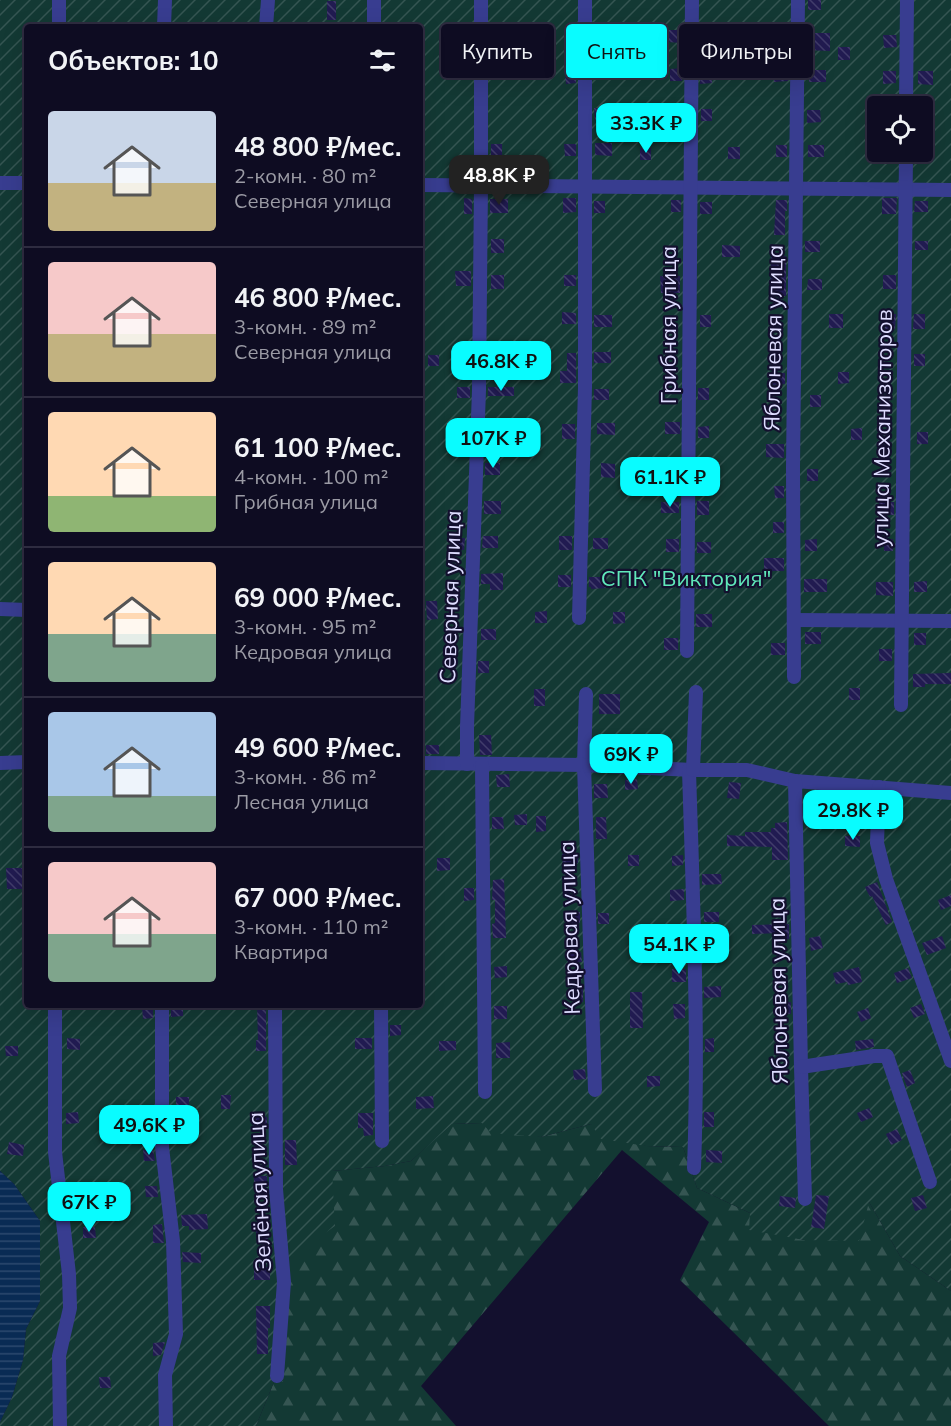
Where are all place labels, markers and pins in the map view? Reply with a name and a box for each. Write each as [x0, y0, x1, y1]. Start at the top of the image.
pin: 33.3K ₽ [591, 103, 701, 154]
pin: 48.8K ₽ [444, 155, 554, 206]
pin: 46.8K ₽ [446, 341, 556, 392]
pin: 107K ₽ [444, 418, 542, 469]
pin: 61.1K ₽ [615, 457, 725, 508]
pin: 69K ₽ [589, 734, 673, 785]
pin: 29.8K ₽ [798, 790, 908, 841]
pin: 54.1K ₽ [624, 924, 734, 975]
pin: 49.6K ₽ [94, 1105, 204, 1156]
pin: 67K ₽ [47, 1182, 131, 1233]

